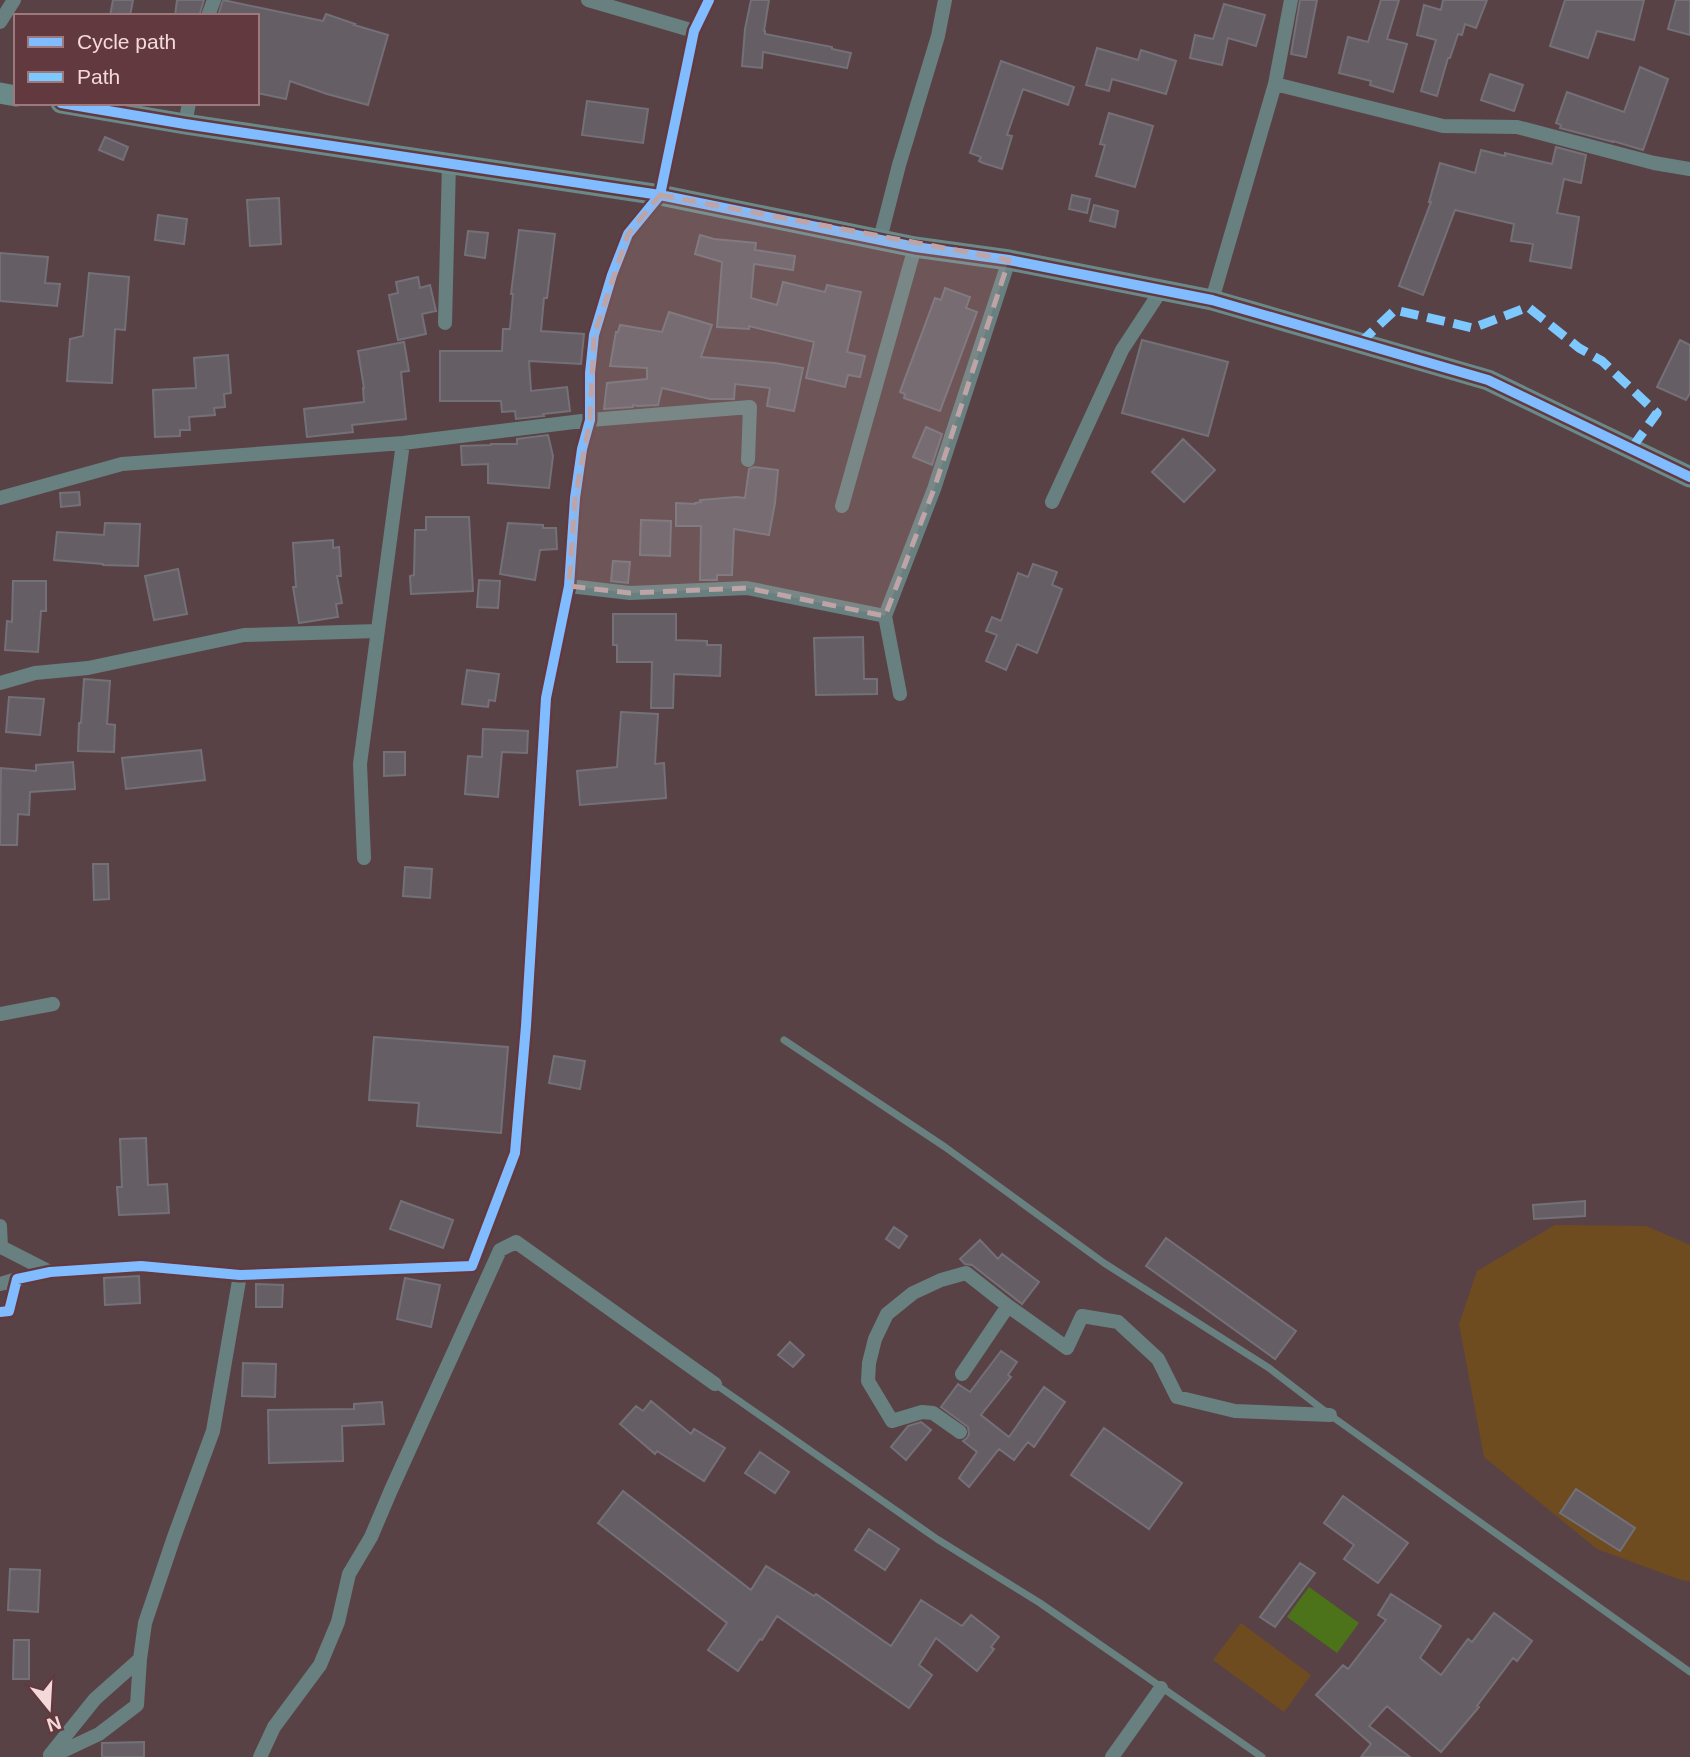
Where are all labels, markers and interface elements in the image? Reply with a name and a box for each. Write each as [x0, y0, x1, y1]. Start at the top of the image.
legend [14, 14, 259, 105]
text: Cycle path [77, 30, 176, 53]
text: Path [77, 65, 120, 88]
north arrow [14, 1673, 84, 1743]
text: N [44, 1712, 64, 1736]

